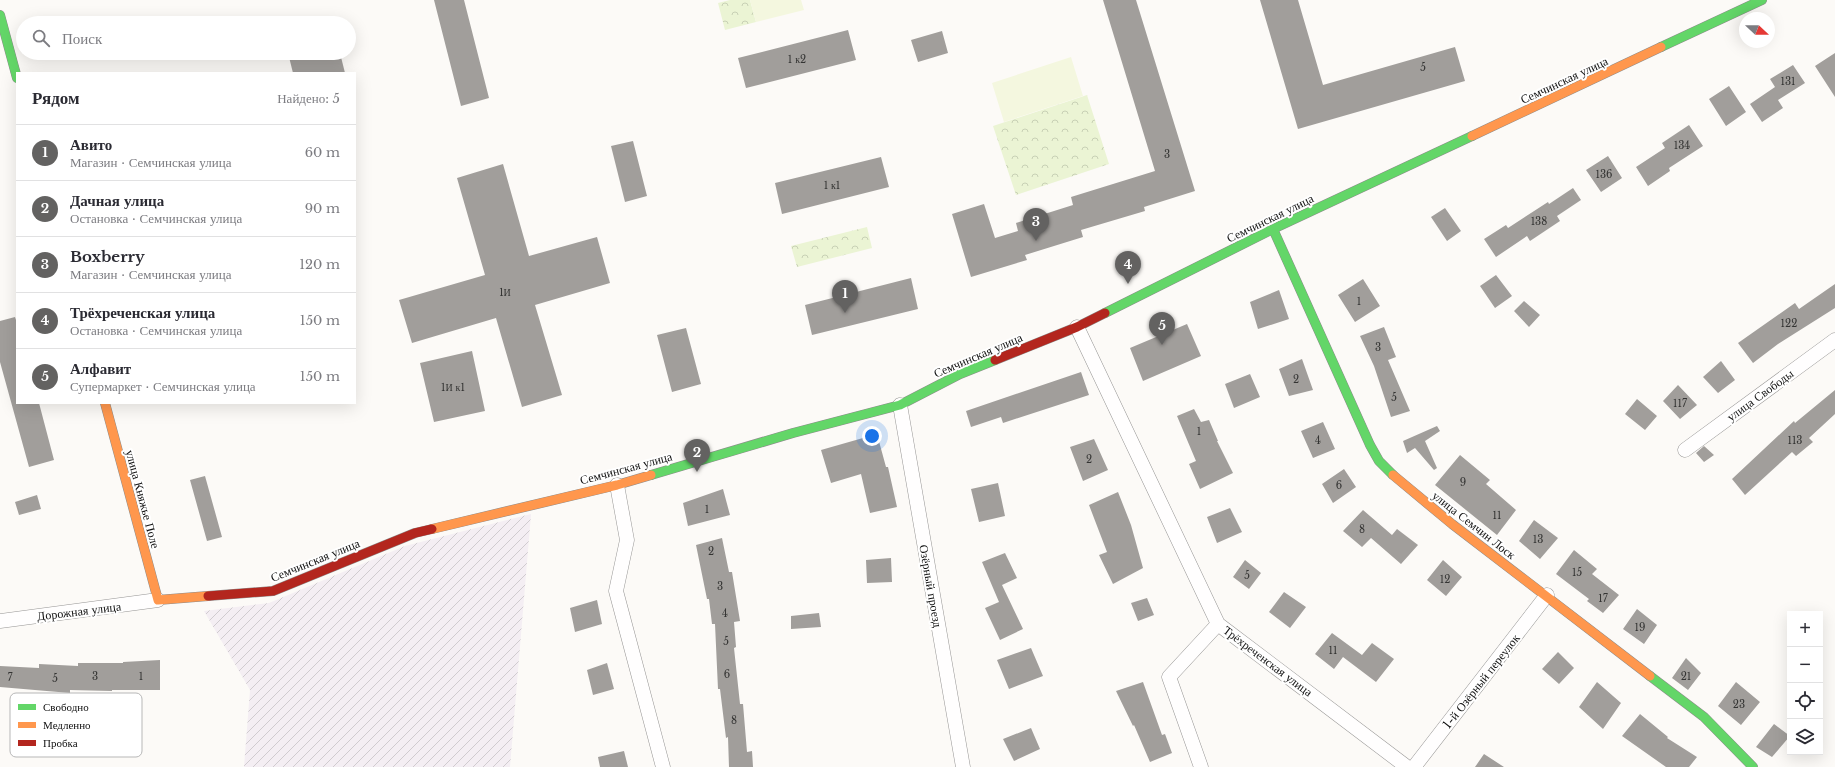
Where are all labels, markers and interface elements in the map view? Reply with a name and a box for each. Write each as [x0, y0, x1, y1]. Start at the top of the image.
north arrow [1739, 12, 1775, 48]
search box [16, 16, 356, 60]
icon: search [30, 27, 52, 49]
text: Поиск [62, 29, 102, 48]
house number: 1 к2 [788, 53, 806, 66]
street label: Семчинская улица [1518, 53, 1611, 107]
house number: 5 [1420, 61, 1426, 74]
house number: 131 [1780, 75, 1796, 88]
text: Рядом [32, 88, 80, 109]
text: Найдено: 5 [277, 90, 340, 107]
text: Авито [70, 135, 112, 154]
house number: 134 [1674, 139, 1690, 152]
text: 1 [42, 144, 48, 161]
text: 60 m [305, 144, 340, 161]
house number: 3 [1164, 148, 1170, 161]
text: Магазин · Семчинская улица [70, 154, 231, 171]
house number: 136 [1595, 168, 1613, 181]
house number: 1 к1 [824, 179, 840, 192]
street label: Семчинская улица [1224, 190, 1317, 246]
text: Дачная улица [70, 191, 164, 210]
text: 2 [41, 200, 49, 217]
text: 90 m [305, 200, 340, 217]
pin: 3 [1023, 208, 1049, 241]
text: Остановка · Семчинская улица [70, 210, 242, 227]
house number: 138 [1531, 215, 1547, 228]
text: Boxberry [70, 247, 145, 266]
pin: 4 [1115, 251, 1141, 284]
text: 3 [41, 256, 49, 273]
text: 120 m [299, 256, 340, 273]
text: Магазин · Семчинская улица [70, 266, 231, 283]
pin: 1 [832, 280, 858, 313]
house number: 1И [499, 286, 511, 299]
house number: 1 [1357, 295, 1361, 308]
text: Трёхреченская улица [70, 303, 215, 322]
text: 4 [41, 312, 49, 329]
text: 150 m [300, 312, 340, 329]
pin: 5 [1149, 312, 1175, 345]
house number: 122 [1781, 317, 1797, 330]
text: Остановка · Семчинская улица [70, 322, 242, 339]
street label: Семчинская улица [931, 329, 1025, 380]
house number: 3 [1375, 341, 1381, 354]
text: Алфавит [70, 359, 131, 378]
street label: улица Свободы [1724, 366, 1796, 424]
text: 5 [41, 368, 49, 385]
text: 150 m [300, 368, 340, 385]
house number: 2 [1293, 373, 1299, 386]
text: Супермаркет · Семчинская улица [70, 378, 256, 395]
house number: 1И к1 [441, 381, 465, 394]
house number: 5 [1391, 391, 1397, 404]
house number: 117 [1673, 397, 1688, 410]
house number: 1 [1197, 425, 1201, 438]
your location [862, 426, 882, 446]
house number: 4 [1315, 434, 1321, 447]
house number: 113 [1787, 434, 1803, 447]
pin: 2 [684, 439, 710, 472]
street label: улица Княжье Поле [123, 448, 163, 550]
street label: Семчинская улица [578, 448, 674, 488]
house number: 2 [1086, 453, 1092, 466]
house number: 9 [1460, 476, 1466, 489]
house number: 6 [1336, 479, 1342, 492]
street label: улица Семчин Лоск [1429, 488, 1519, 562]
house number: 1 [705, 503, 709, 516]
house number: 11 [1493, 509, 1501, 522]
house number: 8 [1359, 523, 1365, 536]
house number: 13 [1533, 533, 1543, 546]
street label: Семчинская улица [268, 535, 362, 585]
street label: Озёрный проезд [916, 543, 946, 629]
house number: 2 [708, 545, 714, 558]
house number: 15 [1572, 566, 1582, 579]
house number: 5 [1244, 569, 1250, 582]
house number: 12 [1440, 573, 1450, 586]
house number: 3 [717, 580, 723, 593]
house number: 17 [1598, 592, 1609, 605]
street label: Дорожная улица [36, 598, 123, 624]
house number: 4 [722, 607, 728, 620]
map controls [1787, 611, 1823, 755]
button: + [1787, 611, 1823, 647]
house number: 19 [1635, 621, 1645, 634]
street label: Трёхреченская улица [1220, 623, 1316, 700]
street label: 1-й Озёрный переулок [1439, 631, 1523, 731]
house number: 5 [723, 635, 729, 648]
house number: 11 [1329, 644, 1337, 657]
button: − [1787, 647, 1823, 683]
house number: 6 [724, 668, 730, 681]
house number: 3 [92, 670, 98, 683]
house number: 1 [139, 670, 143, 683]
house number: 21 [1681, 670, 1691, 683]
house number: 7 [7, 671, 13, 684]
house number: 5 [52, 672, 58, 685]
button: locate [1787, 683, 1823, 719]
legend [10, 693, 142, 757]
house number: 23 [1733, 698, 1745, 711]
text: Свободно [43, 700, 89, 714]
house number: 8 [731, 714, 737, 727]
text: Медленно [43, 718, 91, 732]
button: layers [1787, 719, 1823, 755]
text: Пробка [43, 736, 78, 750]

